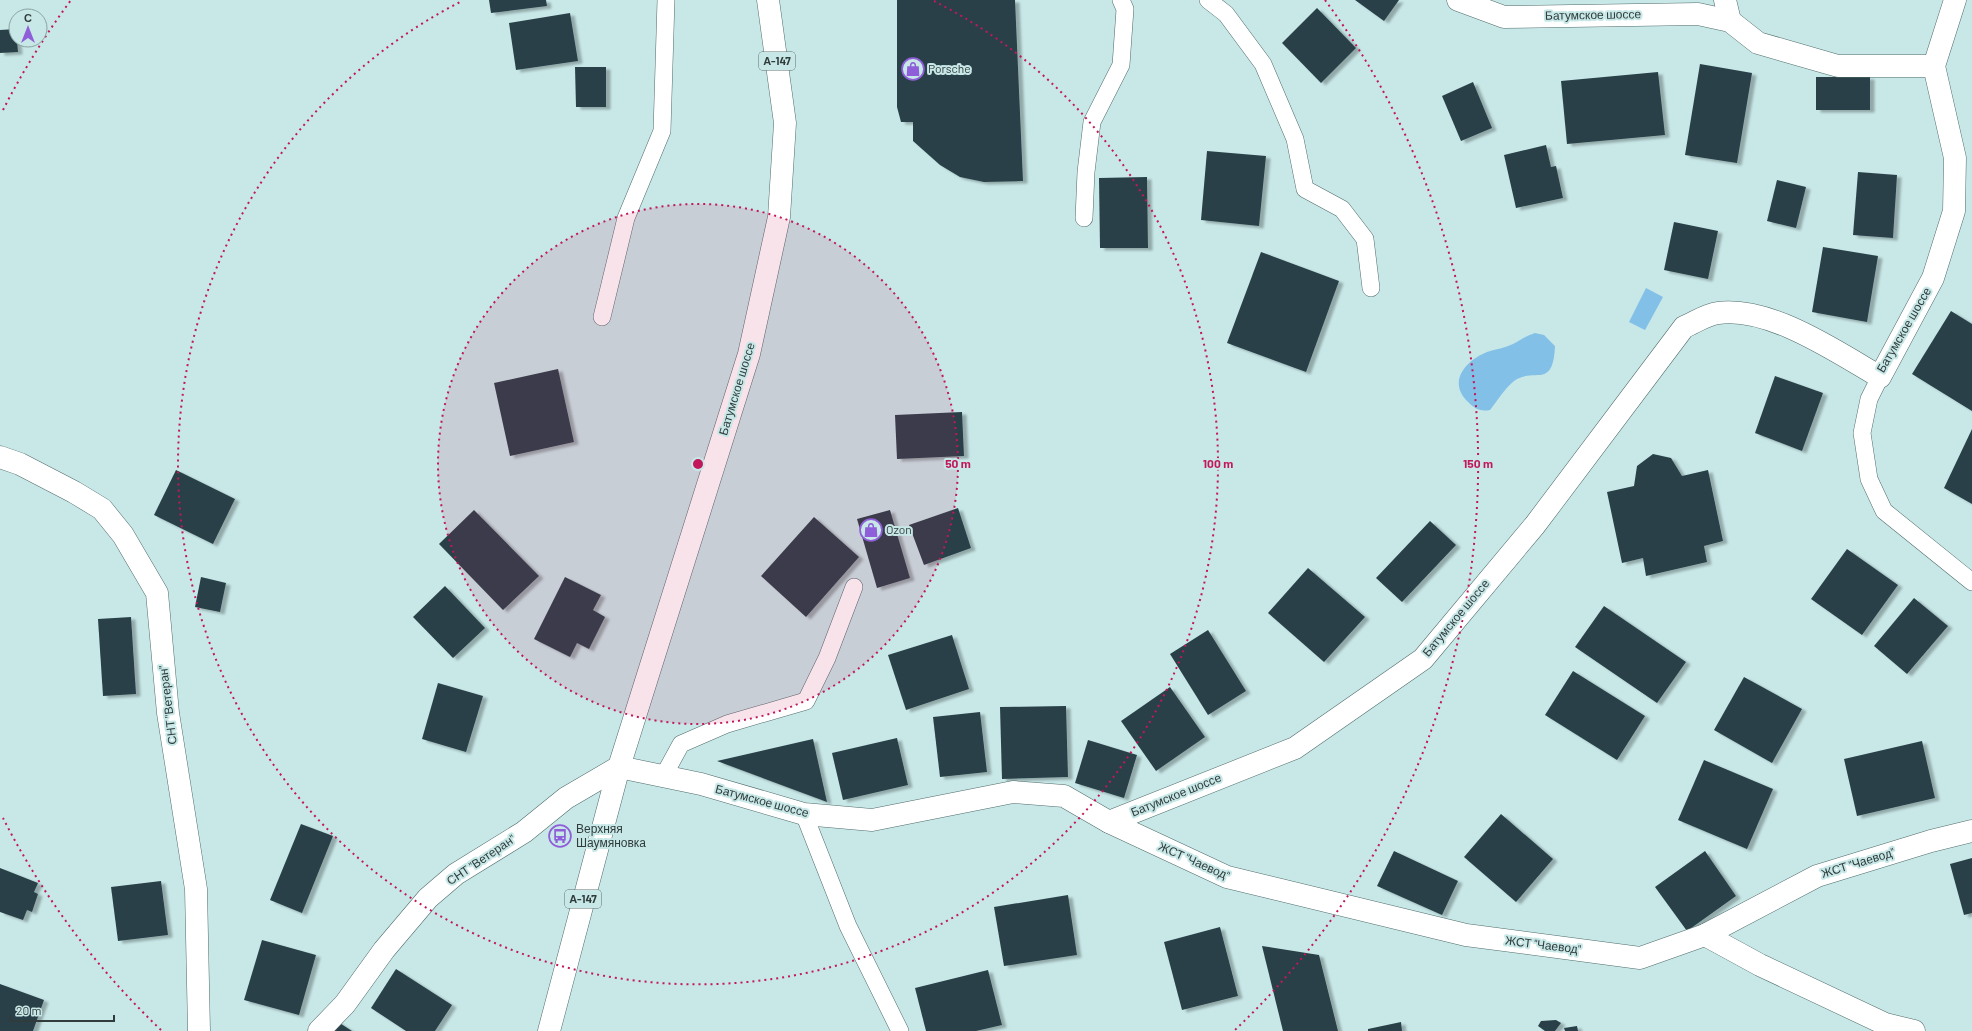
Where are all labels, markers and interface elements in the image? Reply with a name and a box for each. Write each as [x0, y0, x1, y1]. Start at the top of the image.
street label: Батумское шоссе [1545, 6, 1642, 23]
north arrow [8, 8, 48, 48]
text: С [24, 11, 32, 24]
road number: А-147 [759, 52, 795, 70]
shop icon: Porsche [900, 56, 926, 82]
place label: Porsche [928, 61, 971, 75]
street label: Батумское шоссе [1873, 284, 1934, 375]
street label: Батумское шоссе [715, 340, 758, 437]
text: 50 m [945, 456, 971, 470]
text: 100 m [1203, 456, 1233, 470]
text: 150 m [1463, 456, 1493, 470]
centre of rings [691, 457, 705, 471]
shop icon: Ozon [858, 517, 884, 543]
place label: Ozon [886, 522, 912, 536]
street label: Батумское шоссе [1419, 576, 1492, 659]
street label: СНТ "Ветеран" [155, 665, 180, 746]
street label: Батумское шоссе [1128, 769, 1223, 819]
street label: Батумское шоссе [714, 781, 811, 820]
place label: Верхняя Шаумяновка [576, 821, 646, 850]
bus stop icon: Верхняя Шаумяновка [547, 823, 573, 849]
street label: СНТ "Ветеран" [444, 831, 518, 888]
street label: ЖСТ "Чаевод" [1156, 838, 1232, 883]
street label: ЖСТ "Чаевод" [1819, 844, 1897, 881]
road number: А-147 [565, 890, 601, 908]
street label: ЖСТ "Чаевод" [1504, 932, 1582, 957]
scale bar [10, 997, 114, 1023]
text: 20 m [16, 1003, 42, 1017]

